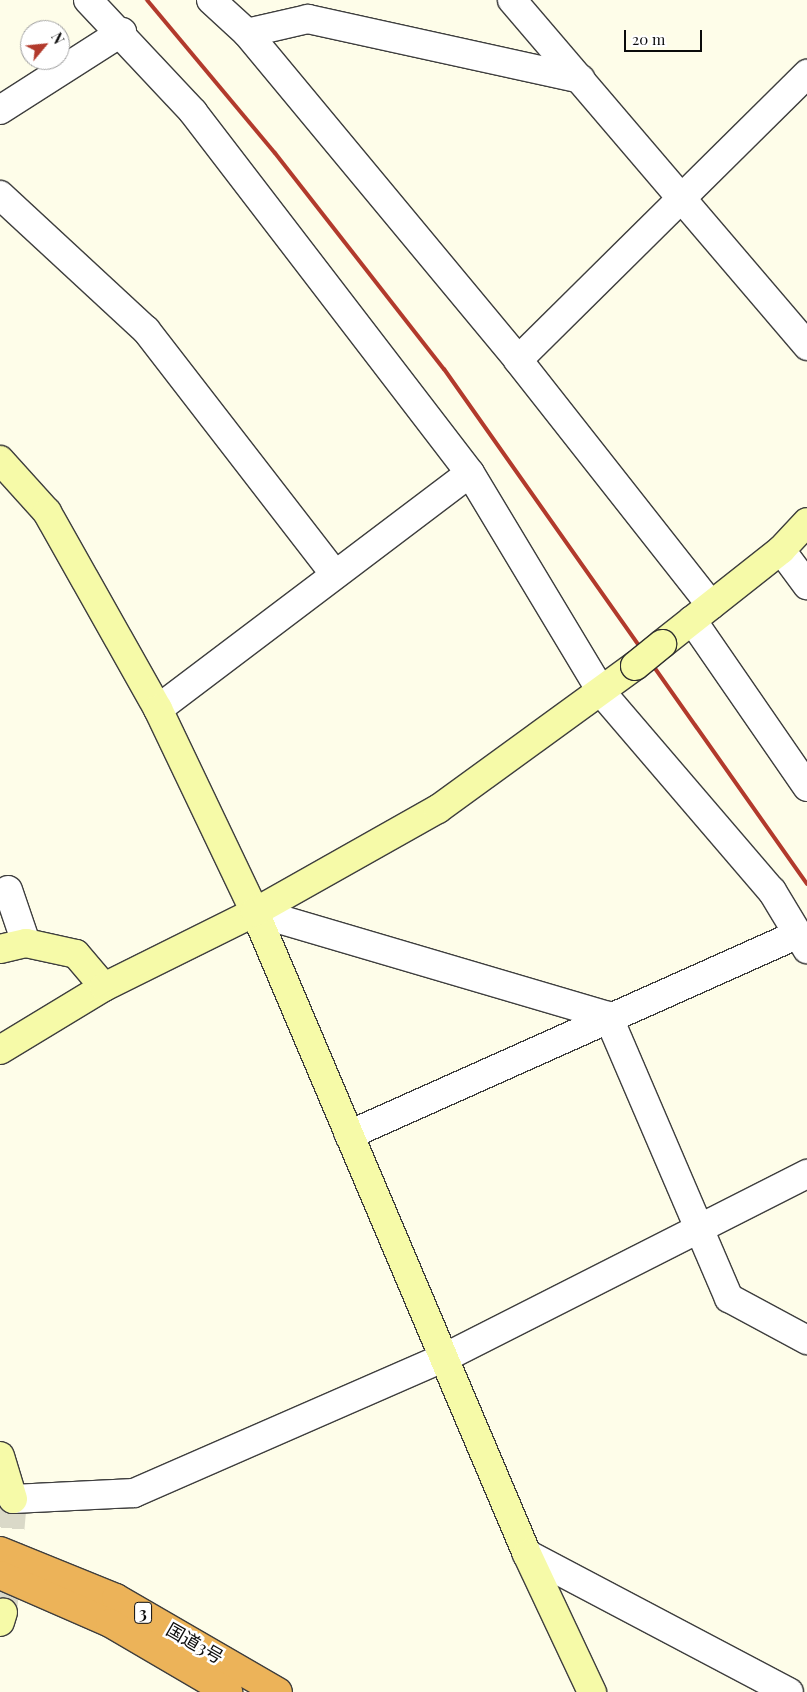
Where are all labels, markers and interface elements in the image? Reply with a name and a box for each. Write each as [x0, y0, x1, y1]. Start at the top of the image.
north arrow [20, 20, 70, 70]
scale bar [627, 20, 704, 52]
text: N [47, 29, 69, 47]
text: 20 m [632, 29, 665, 49]
road number: 3 [133, 1600, 153, 1626]
street label: 国道3号 [163, 1618, 227, 1668]

